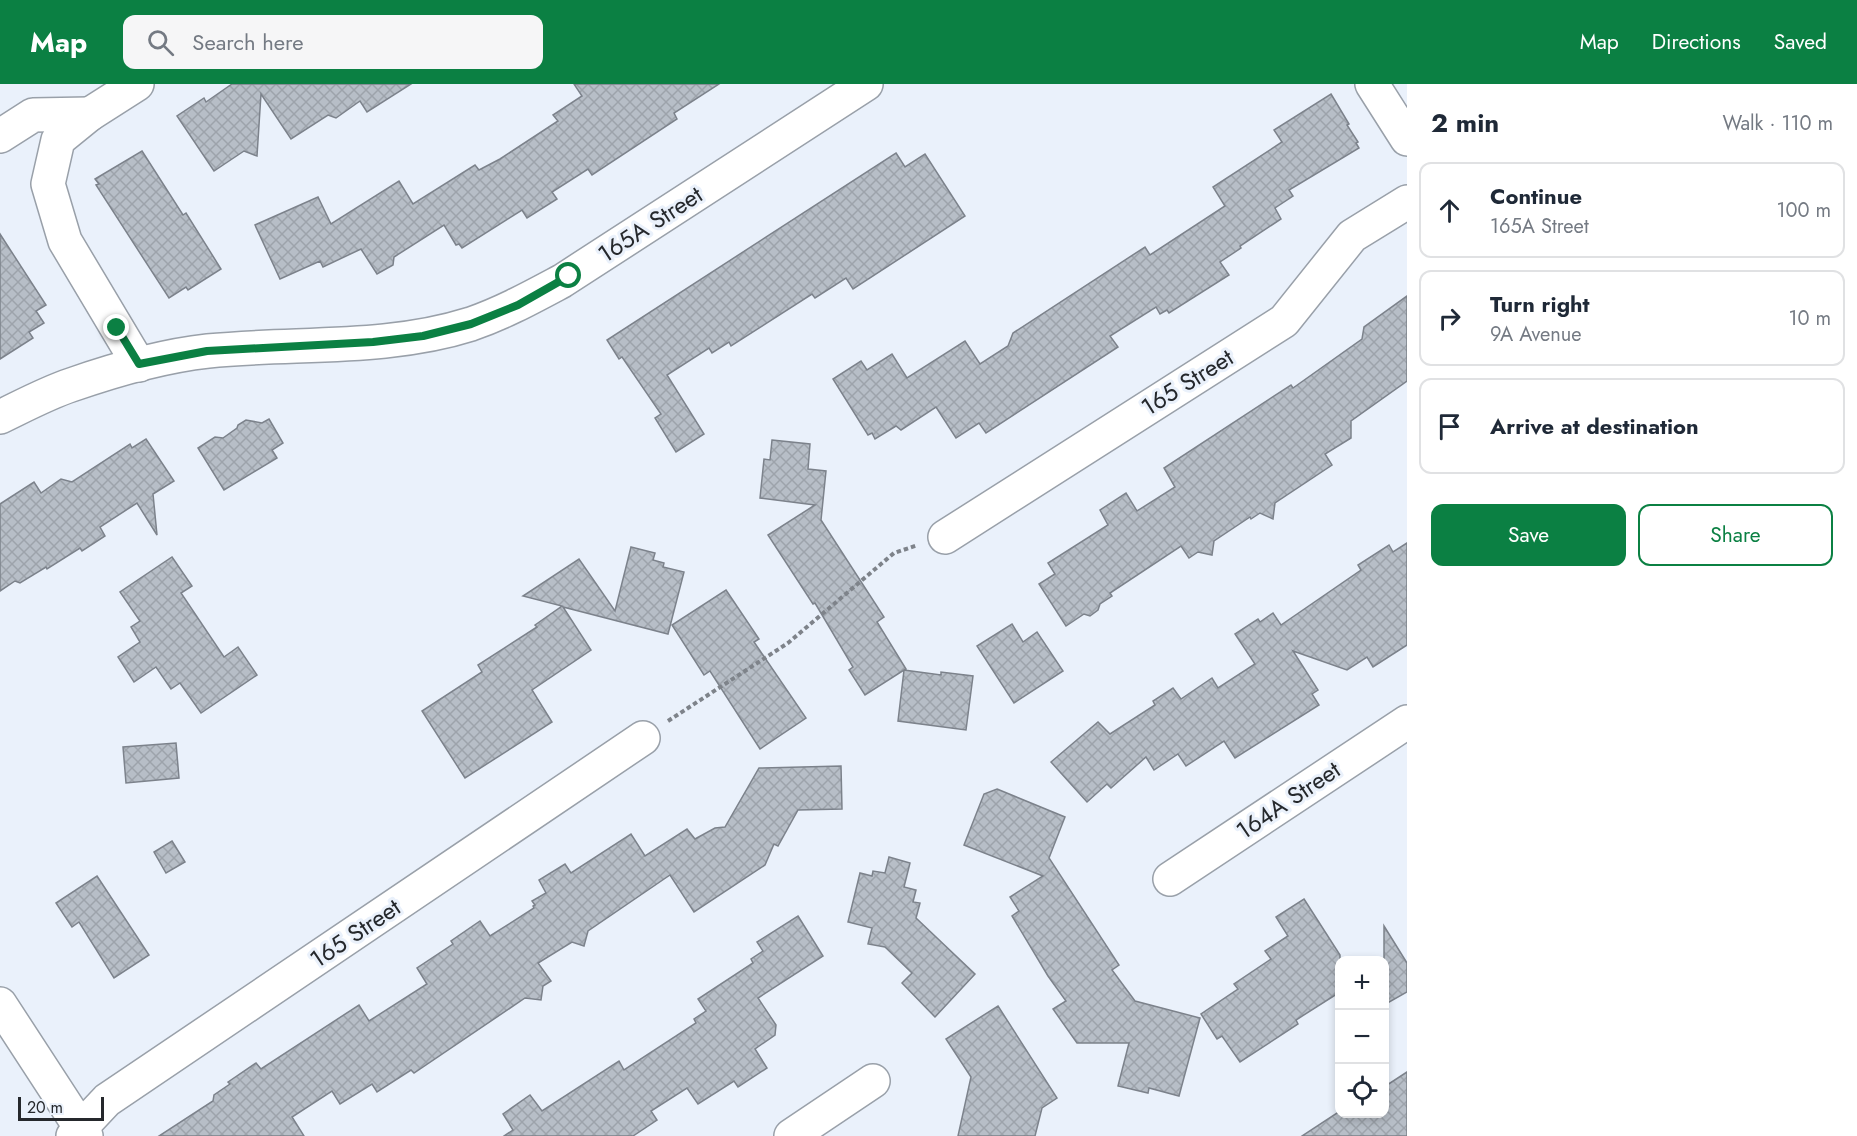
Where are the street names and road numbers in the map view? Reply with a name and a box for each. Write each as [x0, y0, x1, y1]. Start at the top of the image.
street label: 165A Street [591, 177, 709, 271]
street label: 165 Street [1134, 340, 1240, 424]
street label: 164A Street [1229, 752, 1347, 848]
street label: 165 Street [303, 890, 408, 976]

